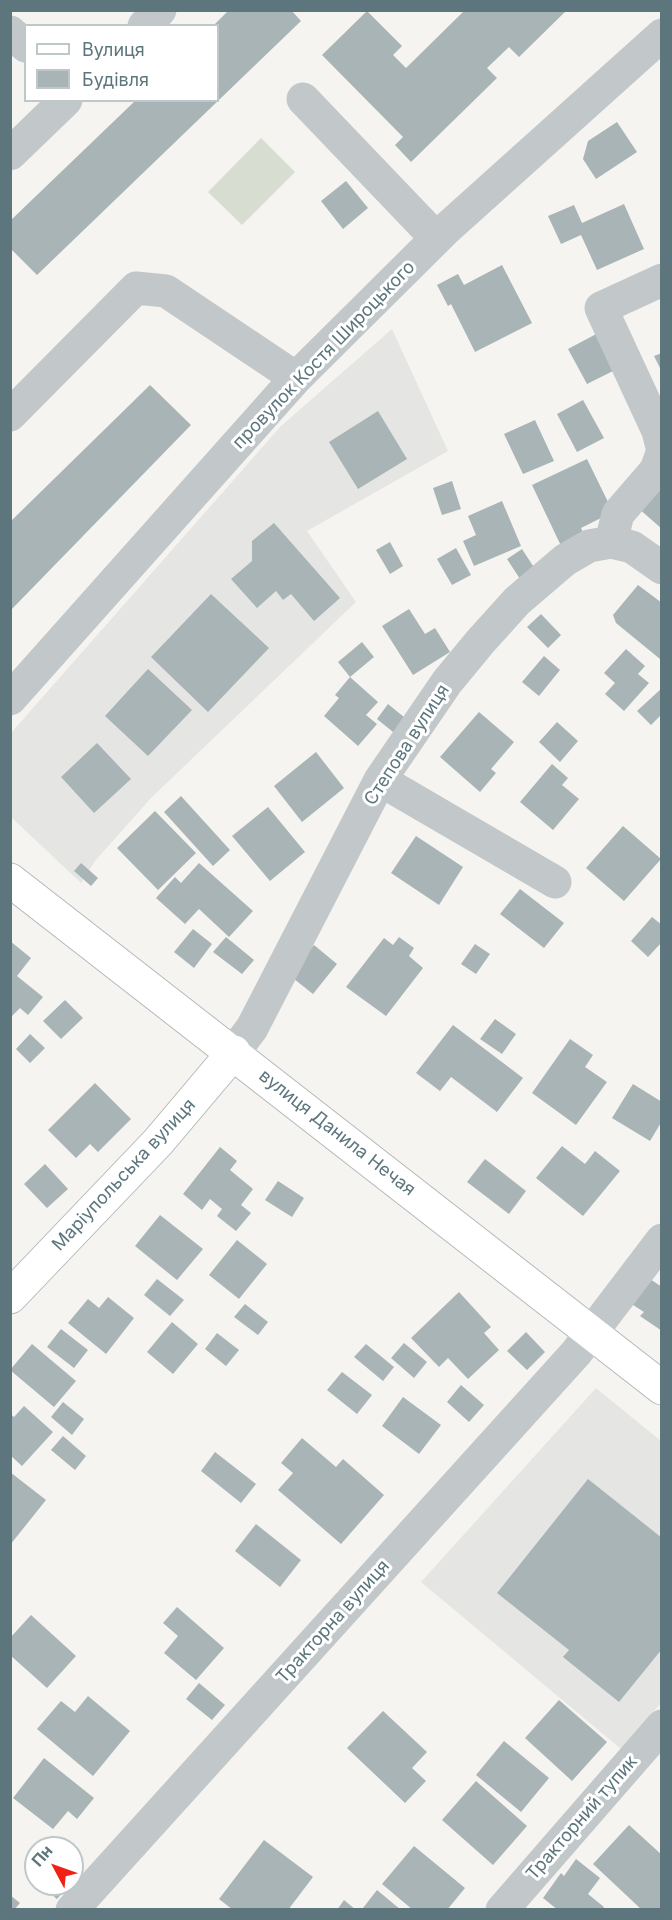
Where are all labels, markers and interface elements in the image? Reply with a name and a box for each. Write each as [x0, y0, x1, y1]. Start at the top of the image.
legend [24, 24, 219, 102]
text: Вулиця [82, 39, 145, 60]
text: Будівля [82, 69, 149, 90]
street label: провулок Костя Широцького [228, 257, 420, 453]
street label: Степова вулиця [360, 681, 454, 809]
street label: вулиця Данила Нечая [255, 1065, 419, 1201]
street label: Маріупольська вулиця [48, 1094, 200, 1256]
street label: Тракторна вулиця [272, 1556, 394, 1688]
street label: Тракторний тупик [522, 1751, 642, 1885]
north arrow [24, 1836, 84, 1896]
text: Пн [27, 1841, 57, 1870]

